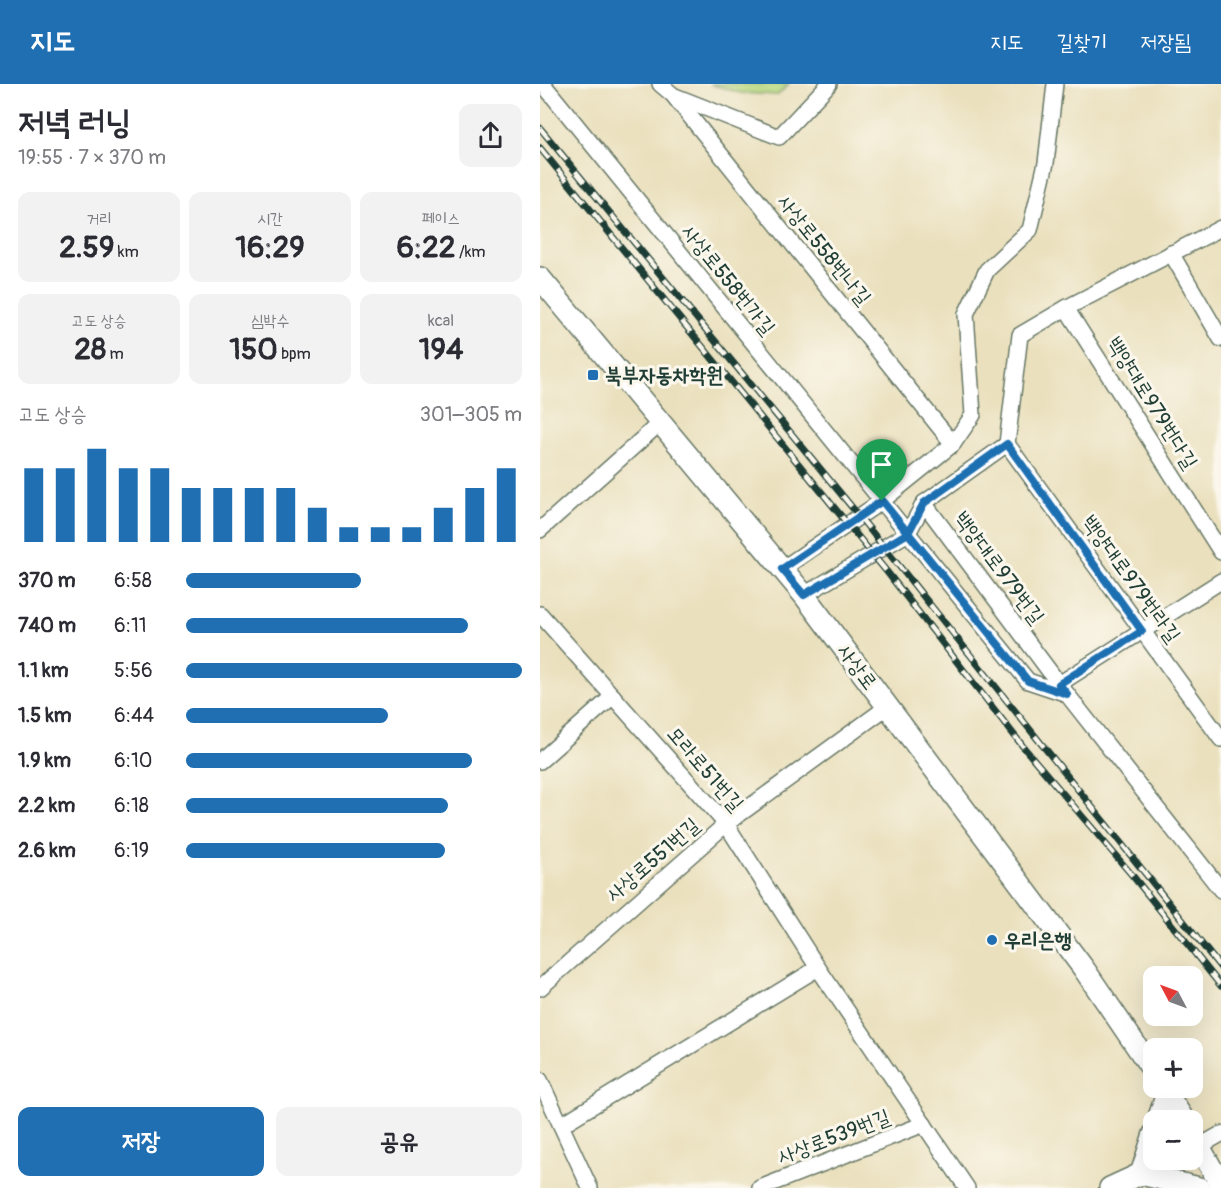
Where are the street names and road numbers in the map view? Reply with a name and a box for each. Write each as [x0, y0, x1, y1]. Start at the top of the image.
street label: 사상로558번나길 [771, 189, 877, 311]
street label: 사상로558번가길 [675, 219, 781, 341]
street label: 백양대로979번다길 [1101, 332, 1204, 474]
street label: 백양대로979번길 [948, 506, 1050, 630]
street label: 백양대로979번라길 [1076, 510, 1186, 648]
street label: 사상로 [831, 639, 883, 695]
street label: 모라로51번길 [661, 721, 749, 817]
street label: 사상로551번길 [601, 812, 706, 908]
street label: 사상로539번길 [774, 1103, 894, 1171]

